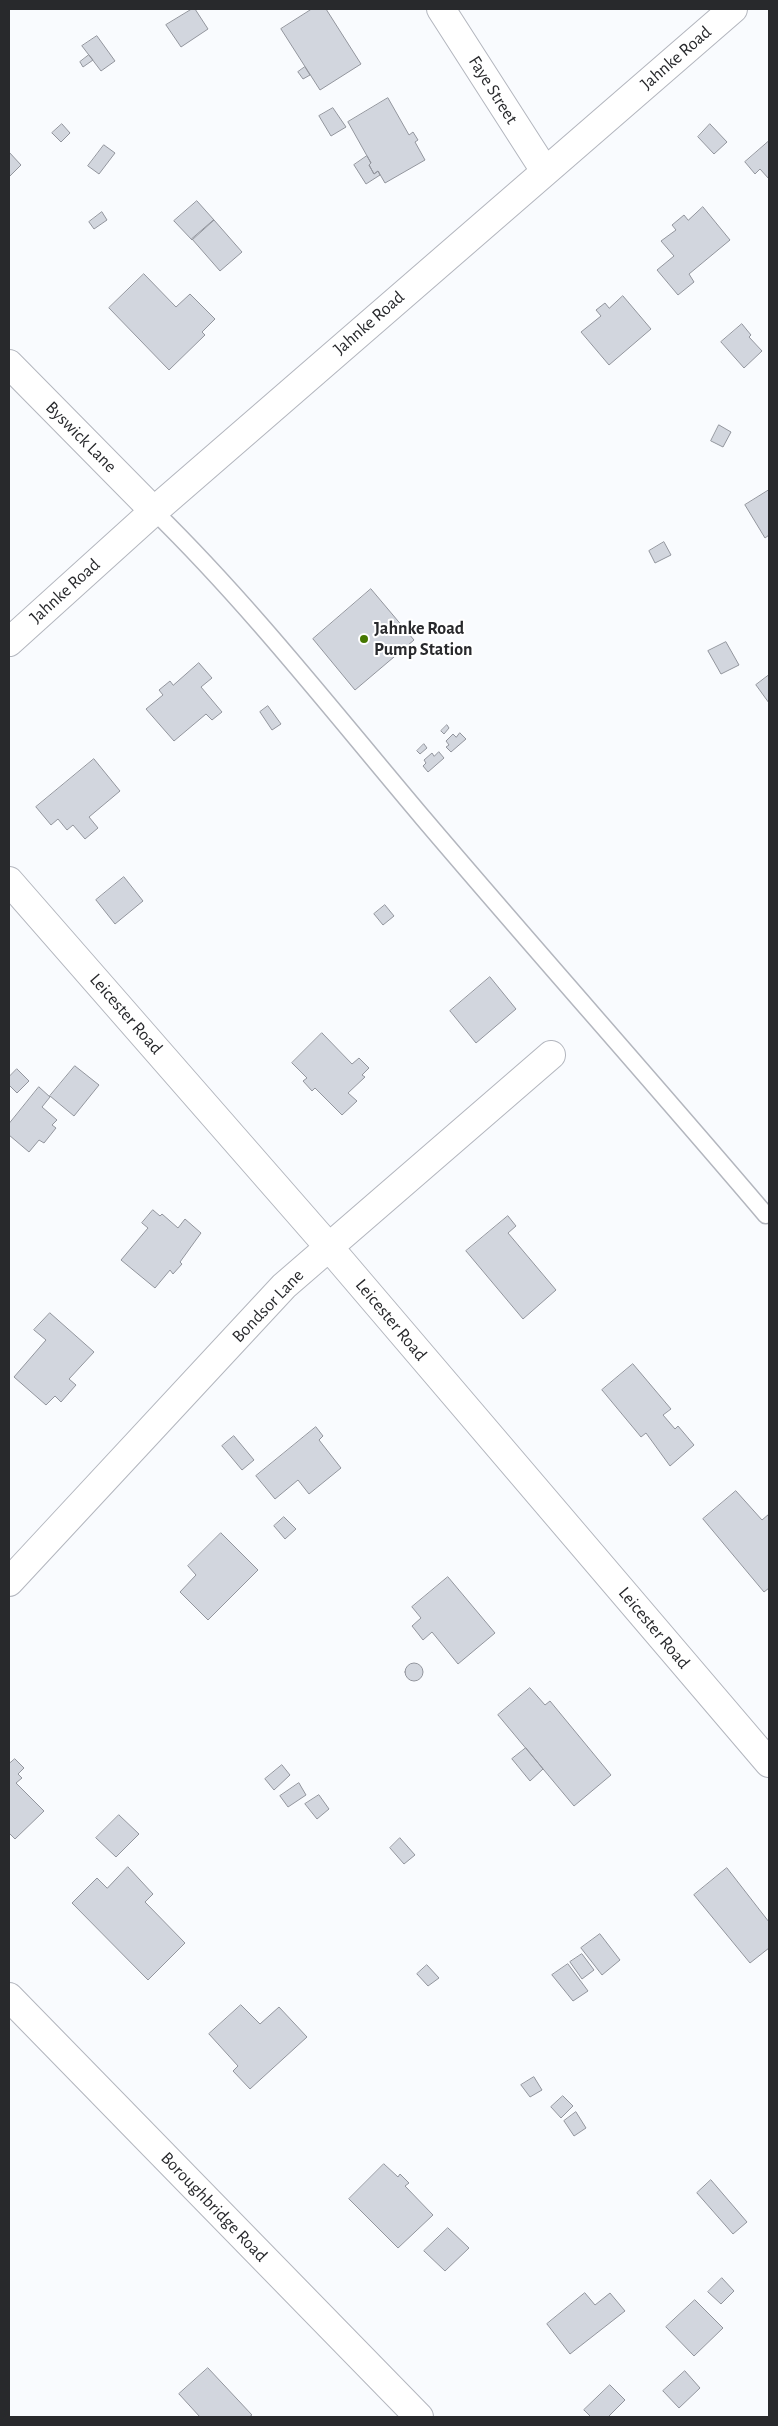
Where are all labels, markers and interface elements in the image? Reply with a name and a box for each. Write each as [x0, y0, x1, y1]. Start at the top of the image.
street label: Jahnke Road [636, 21, 716, 95]
street label: Faye Street [464, 52, 522, 128]
street label: Jahnke Road [329, 286, 409, 360]
street label: Byswick Lane [41, 397, 121, 477]
street label: Jahnke Road [25, 554, 105, 628]
place label: Jahnke Road Pump Station [374, 618, 472, 660]
marker: Jahnke Road Pump Station [358, 633, 370, 645]
street label: Leicester Road [85, 969, 167, 1059]
street label: Bondsor Lane [228, 1265, 308, 1347]
street label: Leicester Road [351, 1275, 431, 1365]
street label: Leicester Road [614, 1583, 694, 1673]
street label: Boroughbridge Road [156, 2148, 272, 2266]

